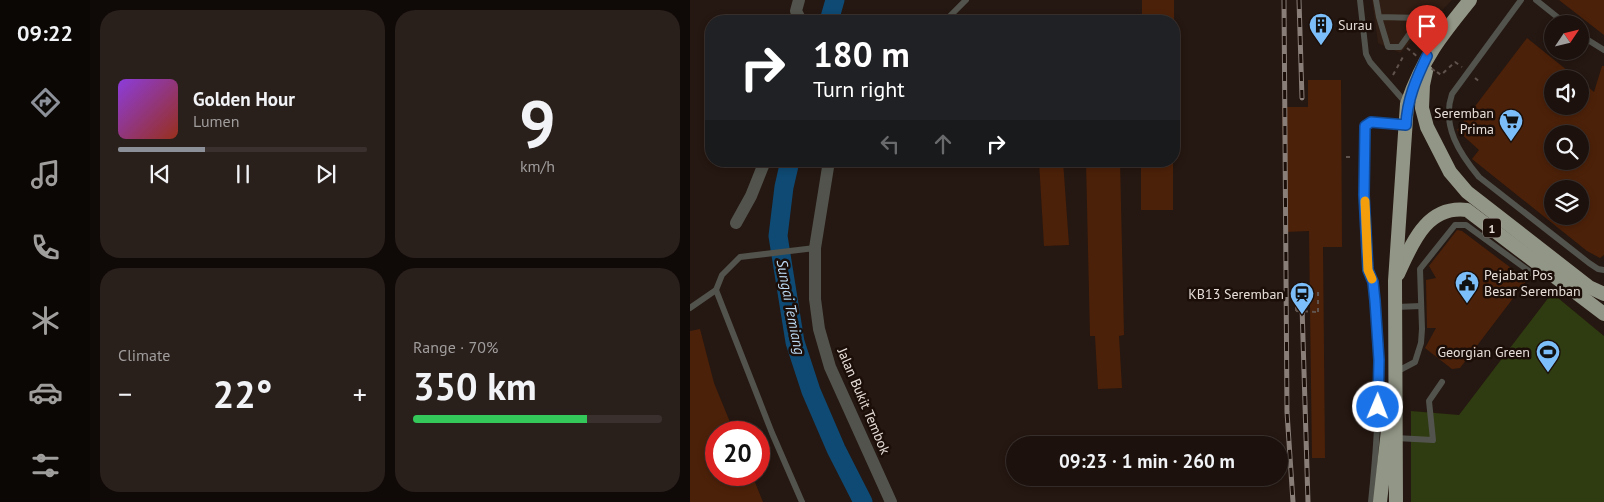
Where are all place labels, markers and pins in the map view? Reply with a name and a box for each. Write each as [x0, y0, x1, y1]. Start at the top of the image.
pin [1406, 5, 1448, 56]
building icon: Surau [1308, 12, 1334, 46]
place label: Surau [1338, 16, 1372, 34]
place label: Seremban Prima [1434, 104, 1494, 138]
supermarket icon: Seremban Prima [1498, 108, 1524, 142]
place label: Pejabat Pos Besar Seremban [1484, 266, 1581, 300]
public building icon: Pejabat Pos Besar Seremban [1454, 270, 1480, 304]
station icon: KB13 Seremban [1289, 281, 1315, 315]
place label: KB13 Seremban [1188, 285, 1284, 303]
sports icon: Georgian Green [1535, 339, 1561, 373]
place label: Georgian Green [1438, 343, 1530, 361]

